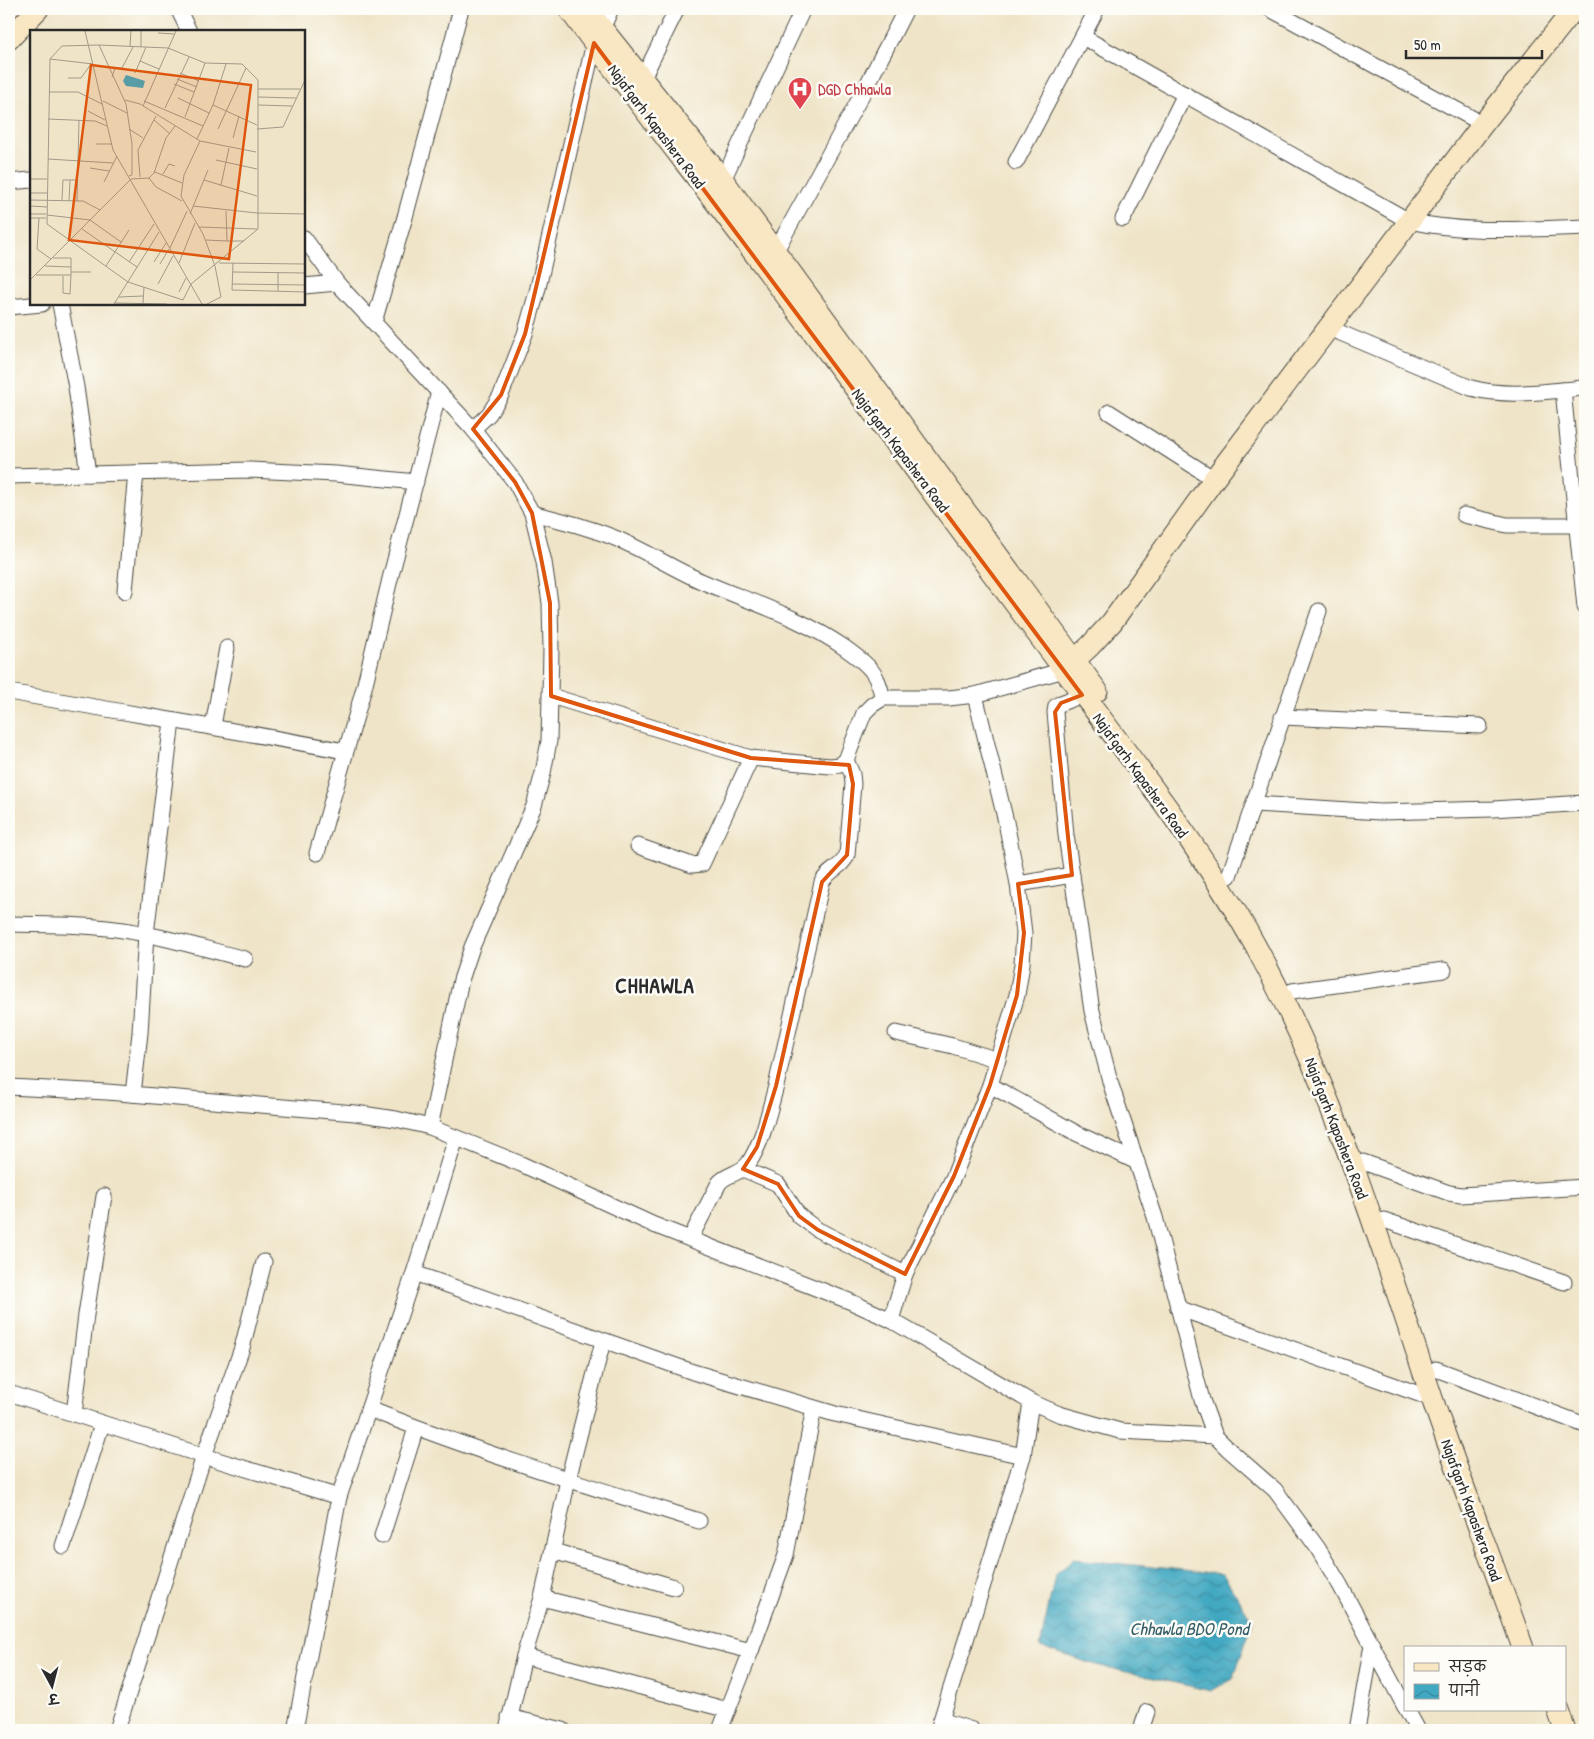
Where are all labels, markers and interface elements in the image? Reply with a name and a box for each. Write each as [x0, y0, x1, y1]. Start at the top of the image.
scale bar [1406, 28, 1543, 60]
inset map [30, 30, 305, 305]
text: 50 m [1414, 34, 1441, 55]
street label: Najafgarh Kapashera Road [603, 60, 711, 192]
hospital icon: DGD Chhawla [787, 76, 813, 110]
place label: DGD Chhawla [818, 78, 891, 100]
street label: Najafgarh Kapashera Road [847, 384, 955, 516]
street label: Najafgarh Kapashera Road [1088, 708, 1194, 842]
district label: CHHAWLA [615, 971, 695, 1000]
street label: Najafgarh Kapashera Road [1300, 1054, 1374, 1202]
street label: Najafgarh Kapashera Road [1436, 1436, 1508, 1584]
water label: Chhawla BDO Pond [1129, 1616, 1252, 1641]
legend [1404, 1646, 1566, 1712]
text: सड़क [1448, 1656, 1487, 1677]
north arrow [28, 1662, 78, 1712]
text: पानी [1448, 1679, 1481, 1701]
text: उ [46, 1689, 61, 1710]

